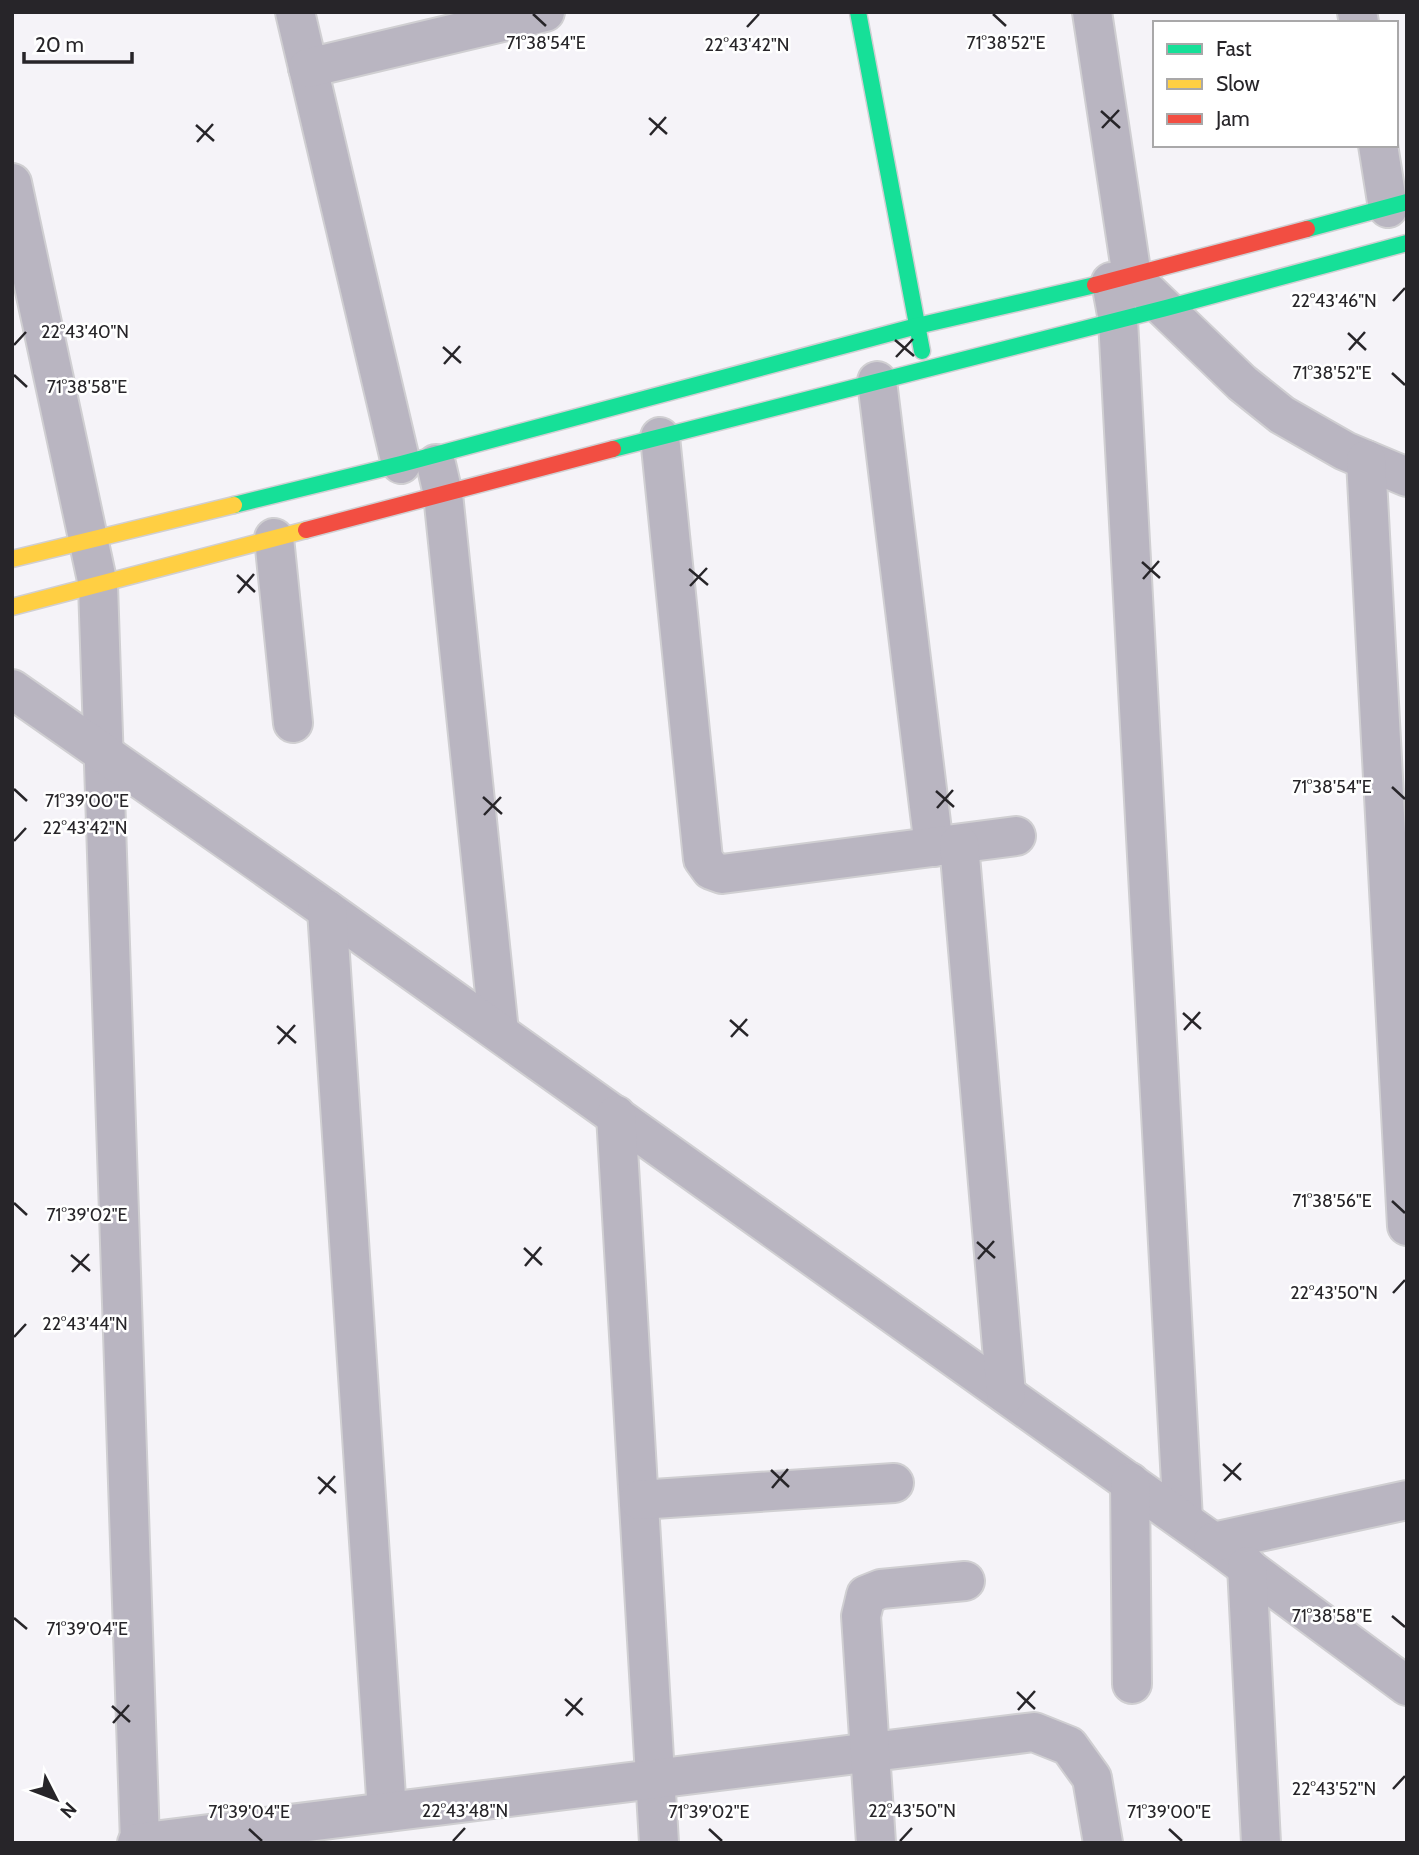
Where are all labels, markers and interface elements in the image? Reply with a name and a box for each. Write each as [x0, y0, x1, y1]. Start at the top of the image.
scale bar [24, 21, 133, 65]
legend [1153, 21, 1398, 147]
text: 20 m [35, 32, 84, 57]
text: 71°38'54"E [506, 32, 586, 54]
text: 71°38'52"E [967, 32, 1045, 54]
text: 22°43'42"N [705, 34, 789, 56]
text: Fast [1216, 36, 1252, 61]
text: Slow [1216, 71, 1260, 96]
text: Jam [1215, 106, 1250, 131]
text: 22°43'46"N [1291, 290, 1377, 312]
text: 22°43'40"N [41, 321, 129, 343]
text: 71°38'52"E [1293, 362, 1371, 384]
text: 71°38'58"E [47, 376, 127, 398]
text: 71°38'54"E [1292, 776, 1372, 798]
text: 71°39'00"E [45, 790, 129, 812]
text: 22°43'42"N [43, 817, 127, 839]
text: 71°38'56"E [1292, 1190, 1372, 1212]
text: 71°39'02"E [47, 1204, 128, 1226]
text: 22°43'50"N [1290, 1282, 1378, 1304]
text: 22°43'44"N [42, 1313, 128, 1335]
text: 71°38'58"E [1292, 1605, 1372, 1627]
text: 71°39'04"E [46, 1618, 128, 1640]
north arrow [21, 1764, 91, 1834]
text: 22°43'52"N [1292, 1778, 1376, 1800]
text: N [55, 1797, 81, 1823]
text: 22°43'48"N [422, 1800, 508, 1822]
text: 22°43'50"N [868, 1800, 956, 1822]
text: 71°39'04"E [208, 1801, 290, 1823]
text: 71°39'02"E [669, 1801, 750, 1823]
text: 71°39'00"E [1127, 1801, 1211, 1823]

